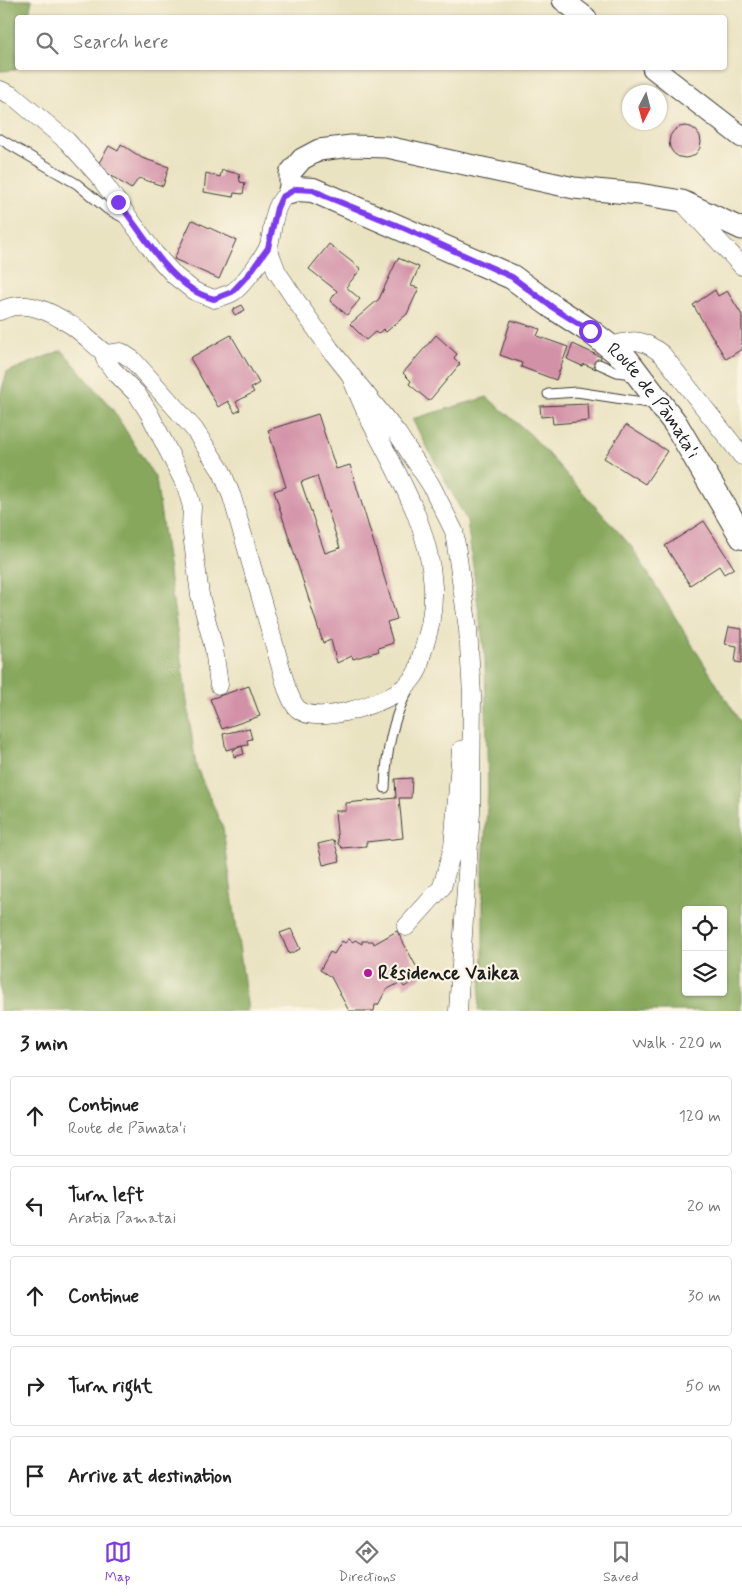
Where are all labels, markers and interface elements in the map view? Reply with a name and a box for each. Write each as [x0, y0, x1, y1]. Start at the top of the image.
search box [15, 15, 727, 70]
icon: search [33, 29, 61, 57]
text: Search here [73, 30, 169, 55]
north arrow [622, 85, 667, 130]
route end [107, 191, 130, 214]
route start [579, 320, 602, 343]
street label: Route de Pāmata'i [602, 337, 706, 463]
map controls [682, 906, 727, 996]
button: locate [682, 906, 727, 951]
button: layers [682, 951, 727, 996]
place label: Résidence Vaikea [378, 961, 520, 986]
marker: Résidence Vaikea [362, 967, 374, 979]
text: 3 min [20, 1030, 68, 1058]
text: Walk · 220 m [632, 1033, 722, 1054]
text: Continue [68, 1093, 139, 1118]
icon: ahead [21, 1102, 49, 1130]
text: 120 m [679, 1106, 721, 1127]
text: Route de Pāmata'i [68, 1118, 186, 1139]
text: Turn left [68, 1183, 144, 1208]
icon: left [21, 1192, 49, 1220]
text: 20 m [687, 1196, 721, 1217]
text: Aratia Pamatai [68, 1208, 176, 1229]
icon: ahead [21, 1282, 49, 1310]
text: Continue [68, 1284, 139, 1309]
text: 30 m [688, 1286, 721, 1307]
icon: right [21, 1372, 49, 1400]
text: Turn right [68, 1374, 152, 1399]
text: 50 m [685, 1376, 721, 1397]
icon: arrive [21, 1462, 49, 1490]
text: Arrive at destination [68, 1464, 232, 1489]
tab: Map [104, 1538, 132, 1586]
tab: Directions [339, 1538, 396, 1586]
tab: Saved [603, 1538, 638, 1586]

